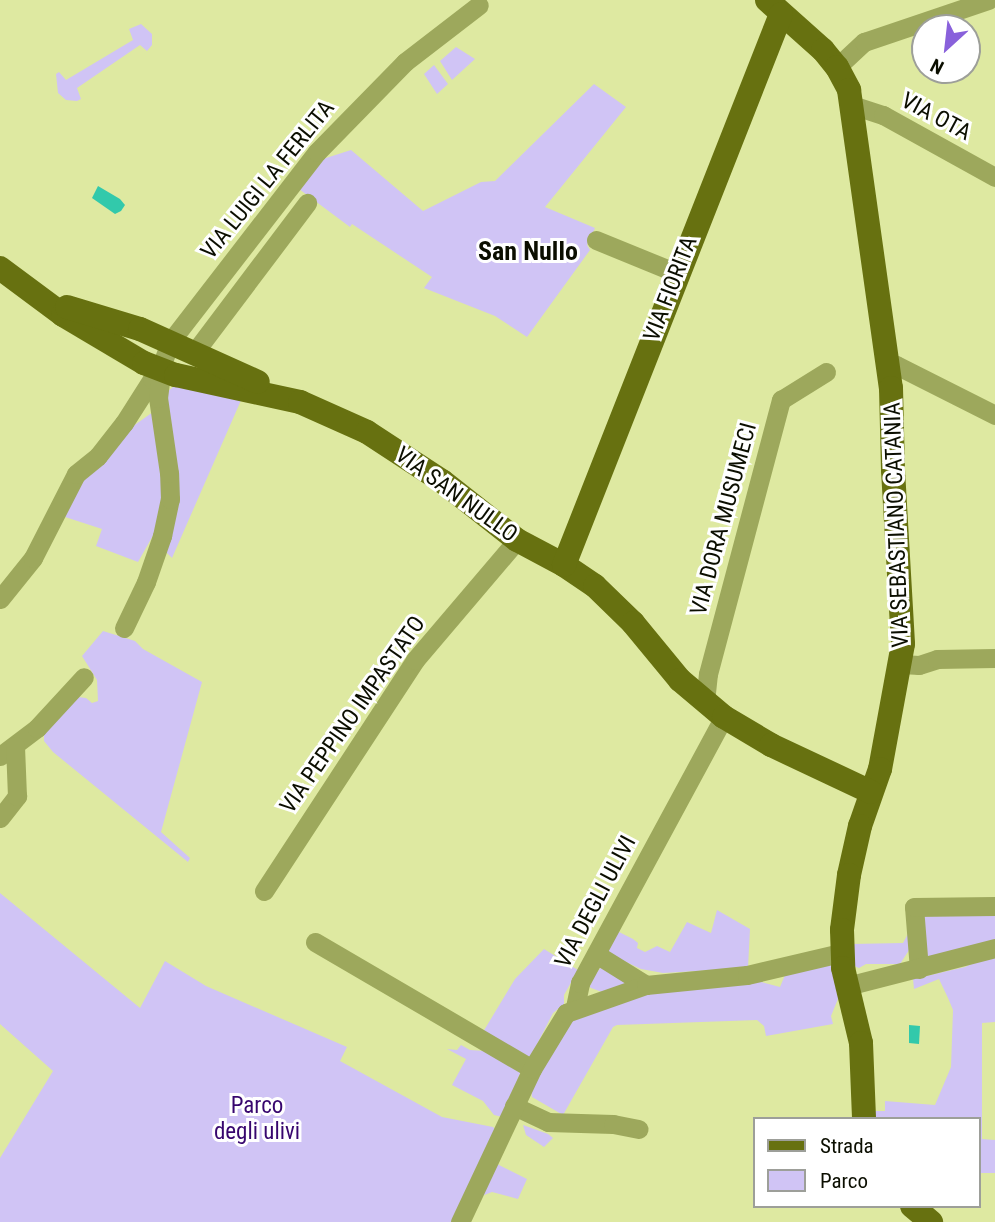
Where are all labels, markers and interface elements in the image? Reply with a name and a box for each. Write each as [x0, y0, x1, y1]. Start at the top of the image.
north arrow [911, 14, 981, 84]
text: N [927, 53, 948, 79]
street label: VIA OTA [896, 87, 976, 147]
street label: VIA LUIGI LA FERLITA [196, 95, 340, 265]
street label: VIA FIORITA [638, 233, 704, 345]
district label: San Nullo [478, 236, 578, 268]
street label: VIA SEBASTIANO CATANIA [879, 402, 915, 648]
street label: VIA DORA MUSUMECI [685, 420, 763, 618]
street label: VIA SAN NULLO [390, 441, 522, 549]
street label: VIA PEPPINO IMPASTATO [275, 611, 431, 819]
street label: VIA DEGLI ULIVI [550, 831, 642, 973]
park label: Parco degli ulivi [214, 1092, 300, 1146]
legend [754, 1117, 981, 1208]
text: Strada [820, 1134, 874, 1158]
text: Parco [820, 1169, 868, 1193]

